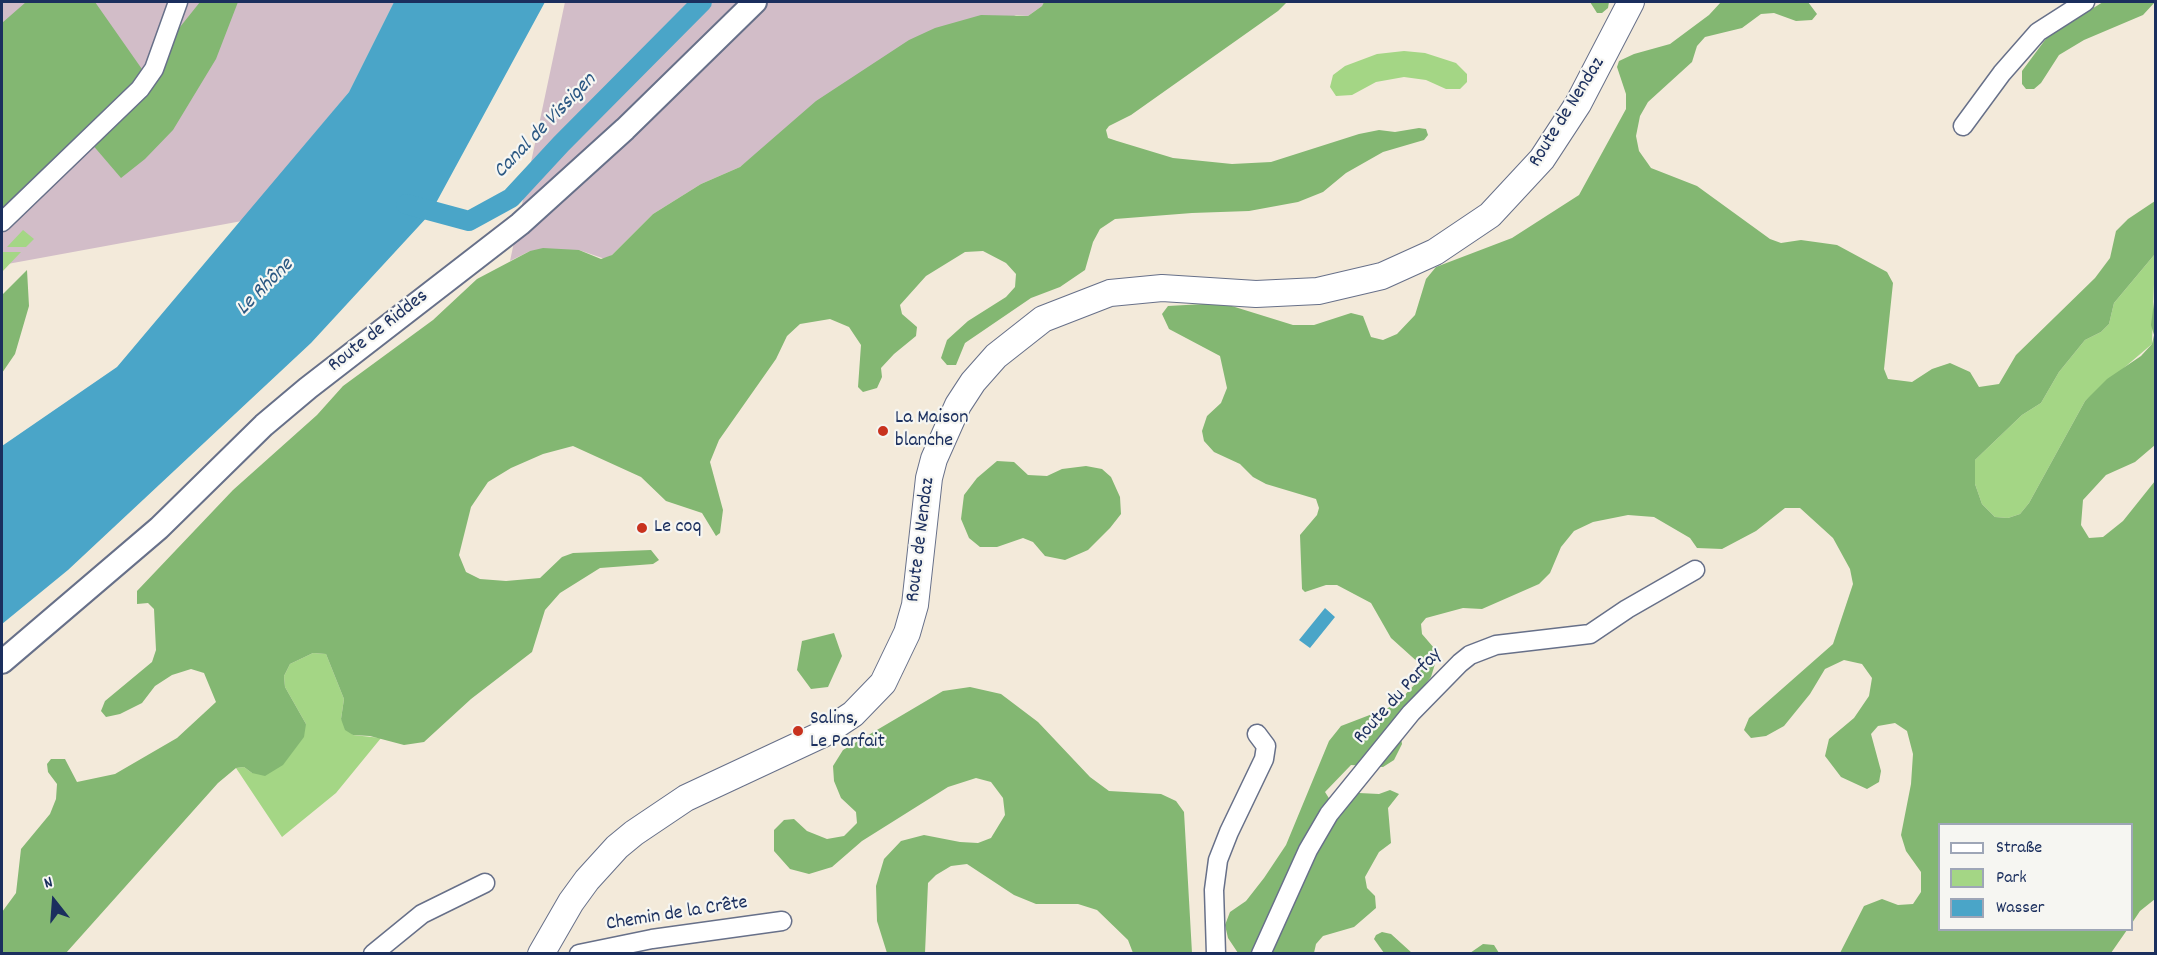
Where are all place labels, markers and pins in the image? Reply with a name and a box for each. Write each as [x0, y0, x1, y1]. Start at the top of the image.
place label: La Maison blanche [895, 407, 968, 454]
marker: La Maison blanche [876, 424, 890, 438]
place label: Le coq [654, 516, 701, 540]
marker: Le coq [635, 521, 649, 535]
place label: Salins, Le Parfait [810, 708, 885, 755]
marker: Salins, Le Parfait [791, 724, 805, 738]

